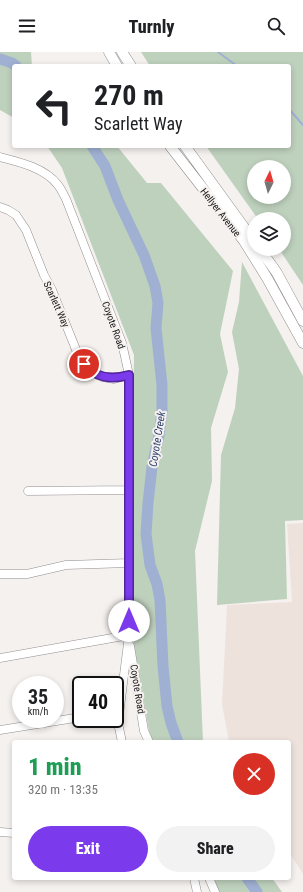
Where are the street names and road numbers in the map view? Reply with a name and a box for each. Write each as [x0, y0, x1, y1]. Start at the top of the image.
street label: Hellyer Avenue [198, 186, 243, 239]
street label: Scarlett Way [42, 279, 72, 329]
street label: Coyote Road [100, 300, 127, 350]
street label: Coyote Road [128, 664, 147, 715]

